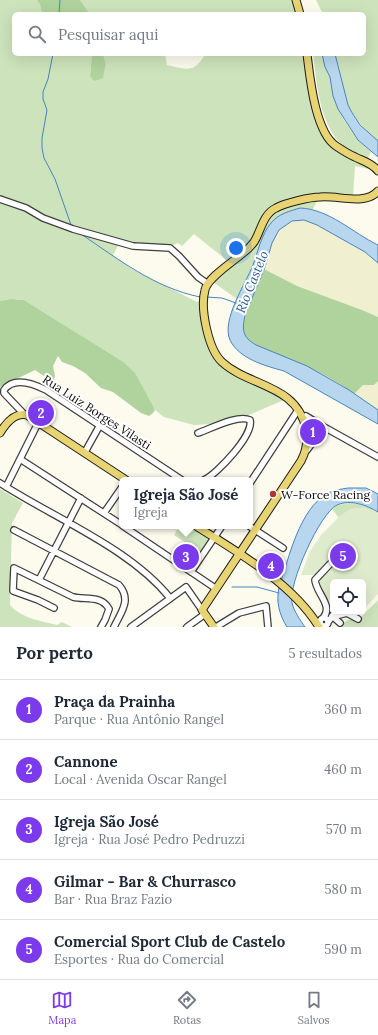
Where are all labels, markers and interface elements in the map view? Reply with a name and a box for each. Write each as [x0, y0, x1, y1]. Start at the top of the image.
search box [12, 12, 366, 56]
icon: search [26, 23, 48, 45]
text: Pesquisar aqui [58, 25, 158, 44]
your location [226, 238, 246, 258]
water label: Rio Castelo [232, 248, 272, 316]
street label: Rua Luiz Borges Vilasti [40, 371, 154, 453]
pin: 2 [28, 398, 54, 428]
pin: 1 [300, 417, 326, 447]
popup [119, 477, 253, 529]
text: Igreja São José [134, 485, 238, 504]
place label: W-Force Racing [281, 487, 371, 502]
marker: W-Force Racing [268, 489, 278, 499]
text: Igreja [134, 504, 168, 521]
pin: 5 [330, 541, 356, 571]
pin: 3 [173, 542, 199, 572]
pin: 4 [258, 551, 284, 581]
map controls [330, 579, 366, 615]
button: locate [330, 579, 366, 615]
text: Por perto [16, 642, 93, 664]
text: 5 resultados [288, 645, 362, 662]
text: Praça da Prainha [54, 692, 175, 711]
text: 1 [26, 701, 32, 718]
text: 360 m [324, 701, 362, 718]
text: Parque · Rua Antônio Rangel [54, 711, 224, 728]
text: Cannone [54, 752, 117, 771]
text: 2 [26, 761, 32, 778]
text: 460 m [324, 761, 362, 778]
text: Local · Avenida Oscar Rangel [54, 771, 227, 788]
text: Igreja São José [54, 812, 159, 831]
text: 3 [25, 821, 33, 838]
text: 570 m [326, 821, 362, 838]
text: Igreja · Rua José Pedro Pedruzzi [54, 831, 245, 848]
text: Gilmar - Bar & Churrasco [54, 872, 236, 891]
text: 4 [25, 881, 33, 898]
text: 580 m [324, 881, 362, 898]
text: Bar · Rua Braz Fazio [54, 891, 172, 908]
text: Comercial Sport Club de Castelo [54, 932, 285, 951]
text: 5 [25, 941, 33, 958]
text: 590 m [324, 941, 362, 958]
text: Esportes · Rua do Comercial [54, 951, 224, 968]
tab: Mapa [48, 989, 76, 1027]
tab: Rotas [173, 989, 201, 1027]
tab: Salvos [298, 989, 330, 1027]

